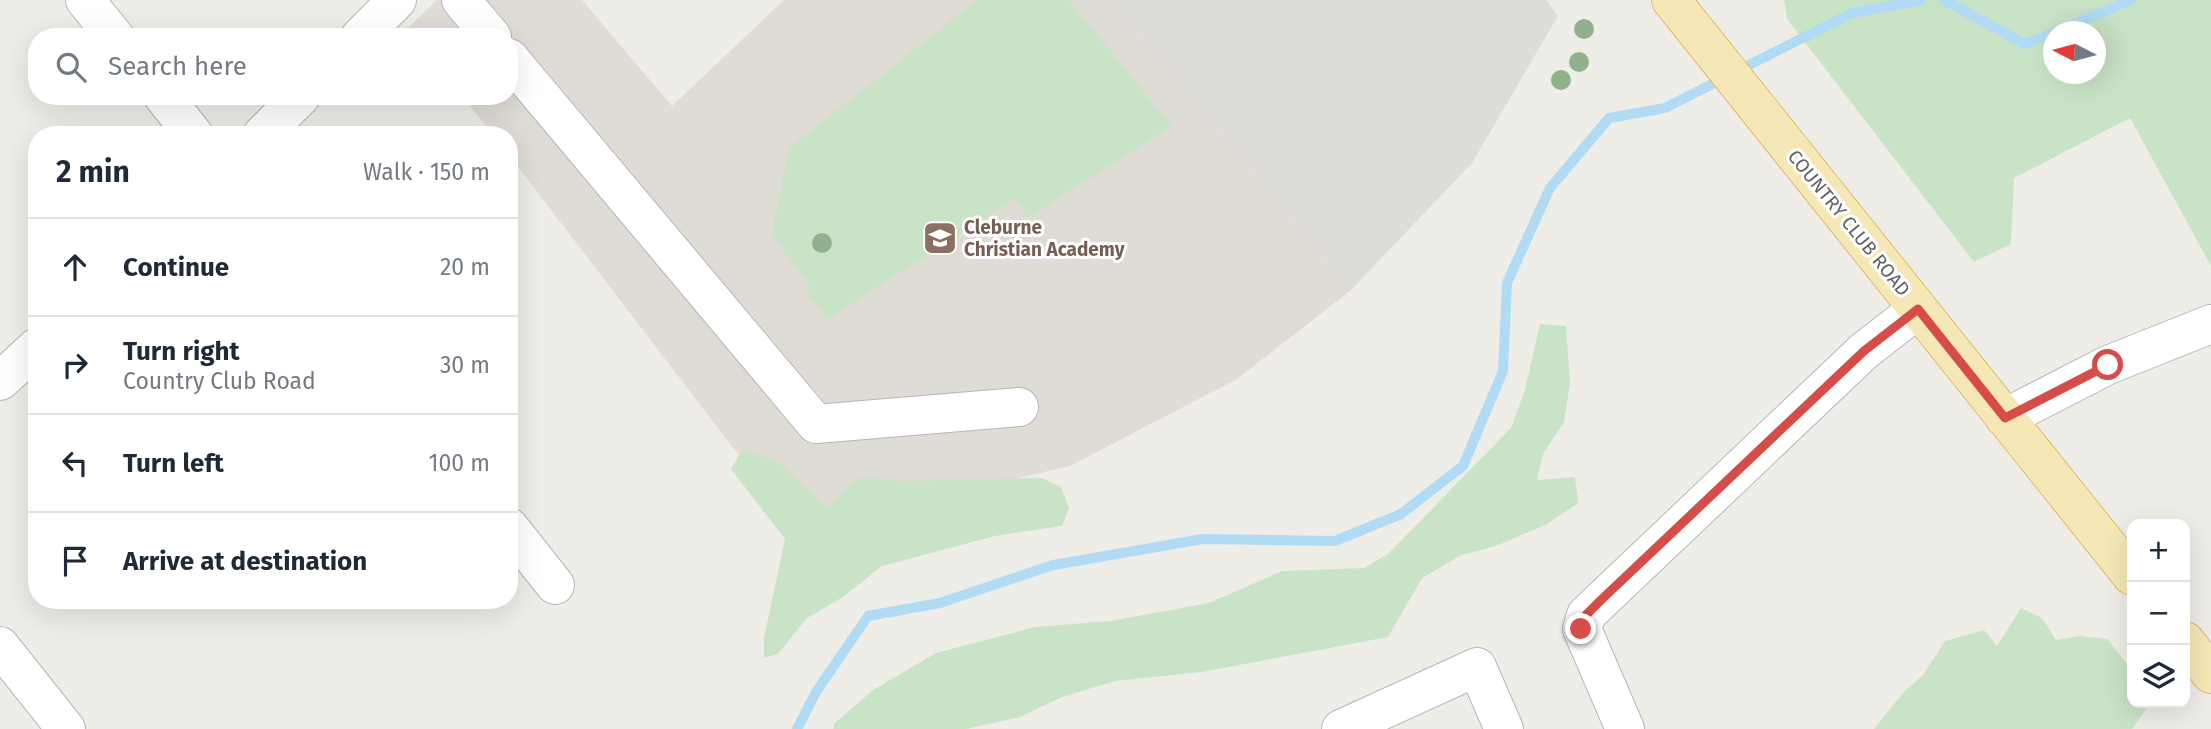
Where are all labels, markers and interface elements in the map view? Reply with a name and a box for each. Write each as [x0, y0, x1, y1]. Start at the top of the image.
north arrow [2043, 21, 2106, 84]
search box [28, 28, 518, 105]
icon: search [52, 48, 90, 86]
text: Search here [108, 51, 247, 82]
street label: COUNTRY CLUB ROAD [1783, 145, 1915, 301]
text: 2 min [56, 154, 130, 190]
text: Walk · 150 m [363, 158, 490, 186]
place label: Cleburne Christian Academy [964, 216, 1125, 261]
school or university icon: Cleburne Christian Academy [921, 219, 959, 257]
icon: ahead [56, 248, 94, 286]
text: Continue [123, 252, 229, 283]
text: 20 m [440, 253, 490, 281]
text: Turn right [123, 336, 240, 367]
icon: right [56, 346, 94, 384]
route start [2092, 349, 2123, 380]
text: 30 m [440, 351, 490, 379]
text: Country Club Road [123, 367, 316, 395]
icon: left [56, 444, 94, 482]
text: Turn left [123, 448, 224, 479]
text: 100 m [429, 449, 490, 477]
map controls [2127, 519, 2190, 708]
button: + [2127, 519, 2190, 582]
icon: arrive [56, 542, 94, 580]
text: Arrive at destination [123, 546, 367, 577]
button: − [2127, 582, 2190, 645]
route end [1565, 613, 1596, 644]
button: layers [2127, 645, 2190, 708]

